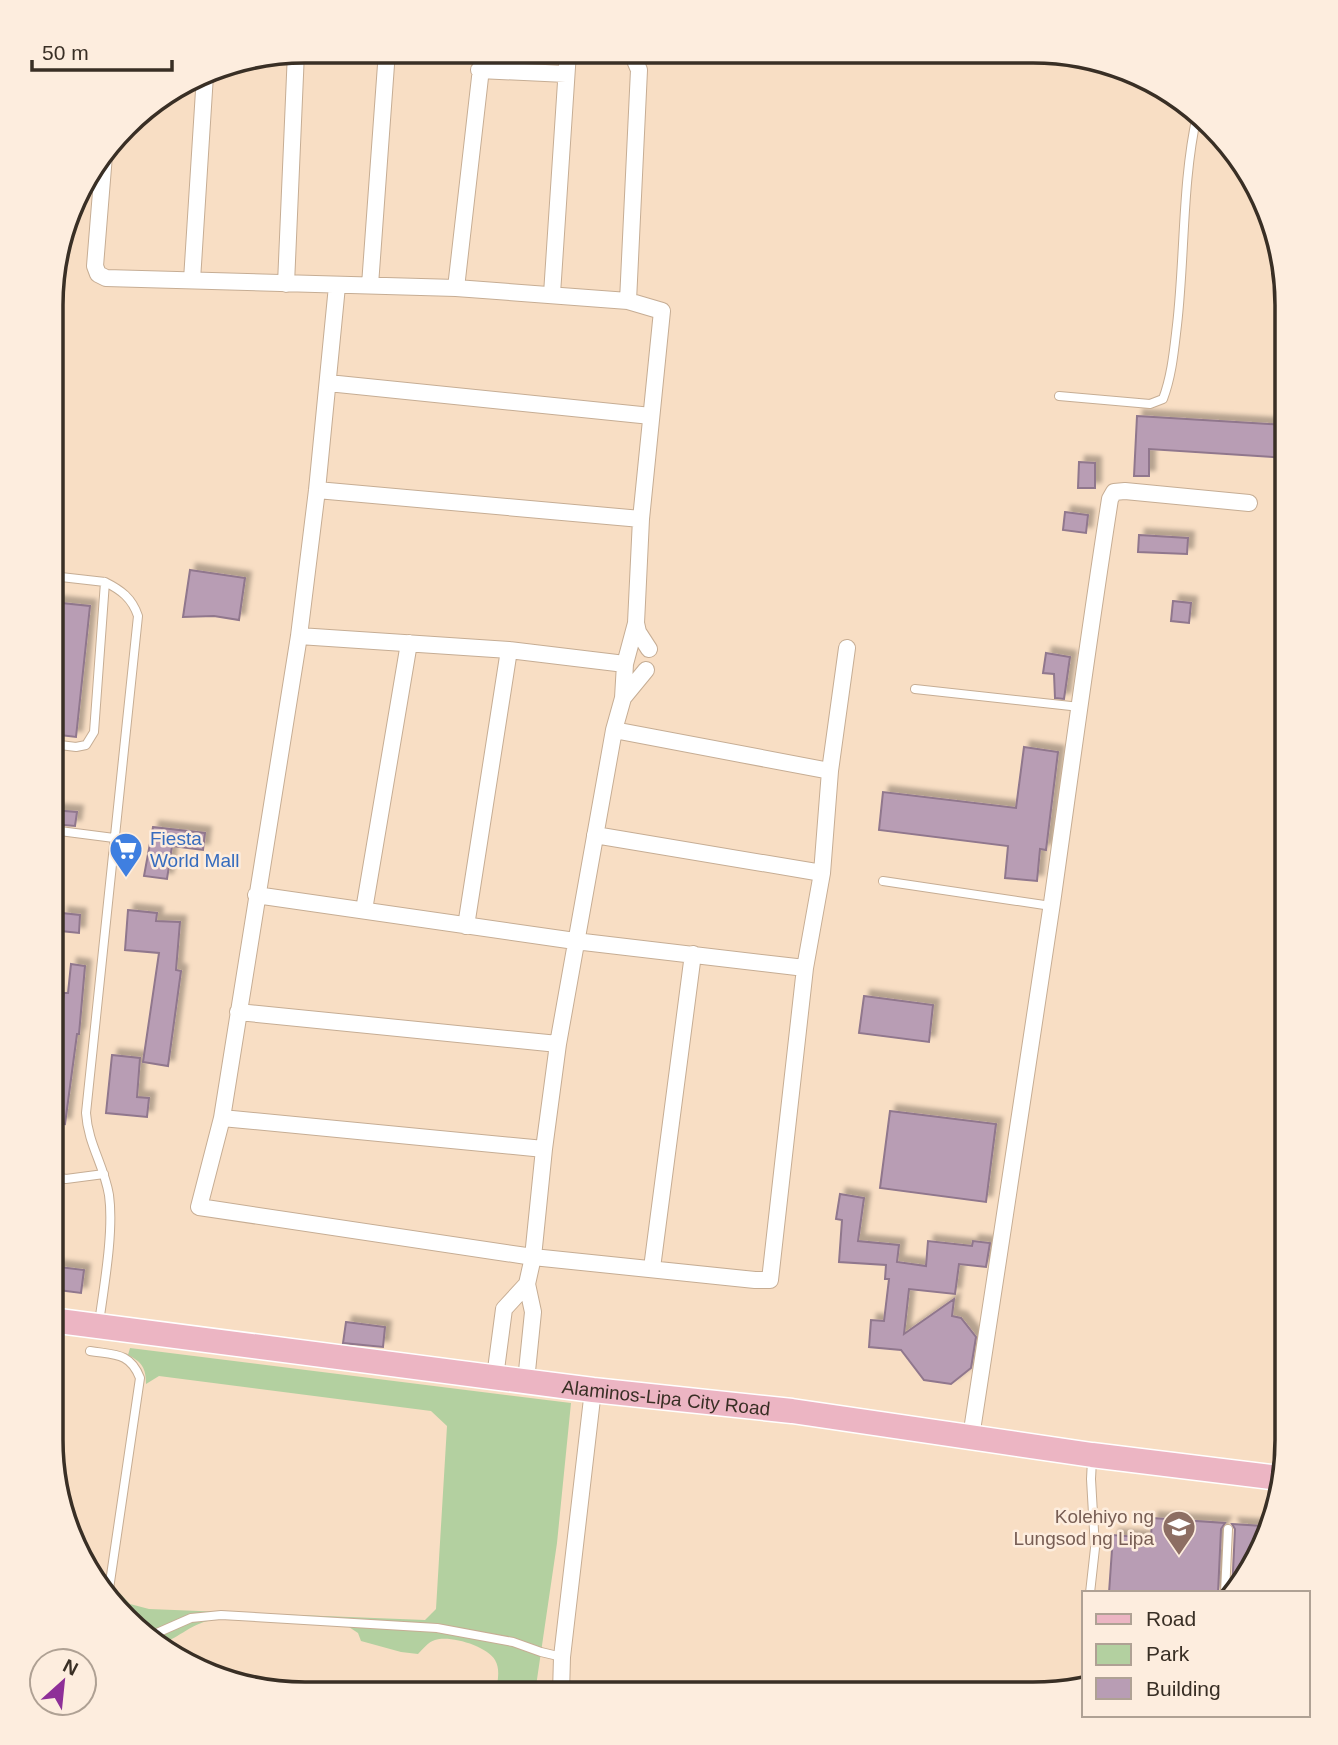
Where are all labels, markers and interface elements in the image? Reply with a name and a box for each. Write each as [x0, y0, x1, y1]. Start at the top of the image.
scale bar [32, 28, 172, 72]
text: 50 m [42, 41, 89, 64]
place label: Fiesta World Mall [150, 828, 239, 871]
supermarket icon: Fiesta World Mall [107, 830, 145, 879]
street label: Alaminos-Lipa City Road [561, 1376, 771, 1419]
place label: Kolehiyo ng Lungsod ng Lipa [1013, 1506, 1154, 1549]
school or university icon: Kolehiyo ng Lungsod ng Lipa [1160, 1508, 1198, 1557]
legend [1082, 1591, 1310, 1717]
text: Road [1146, 1607, 1196, 1630]
text: Park [1146, 1642, 1190, 1665]
north arrow [28, 1647, 98, 1717]
text: N [60, 1655, 81, 1680]
text: Building [1146, 1677, 1221, 1700]

